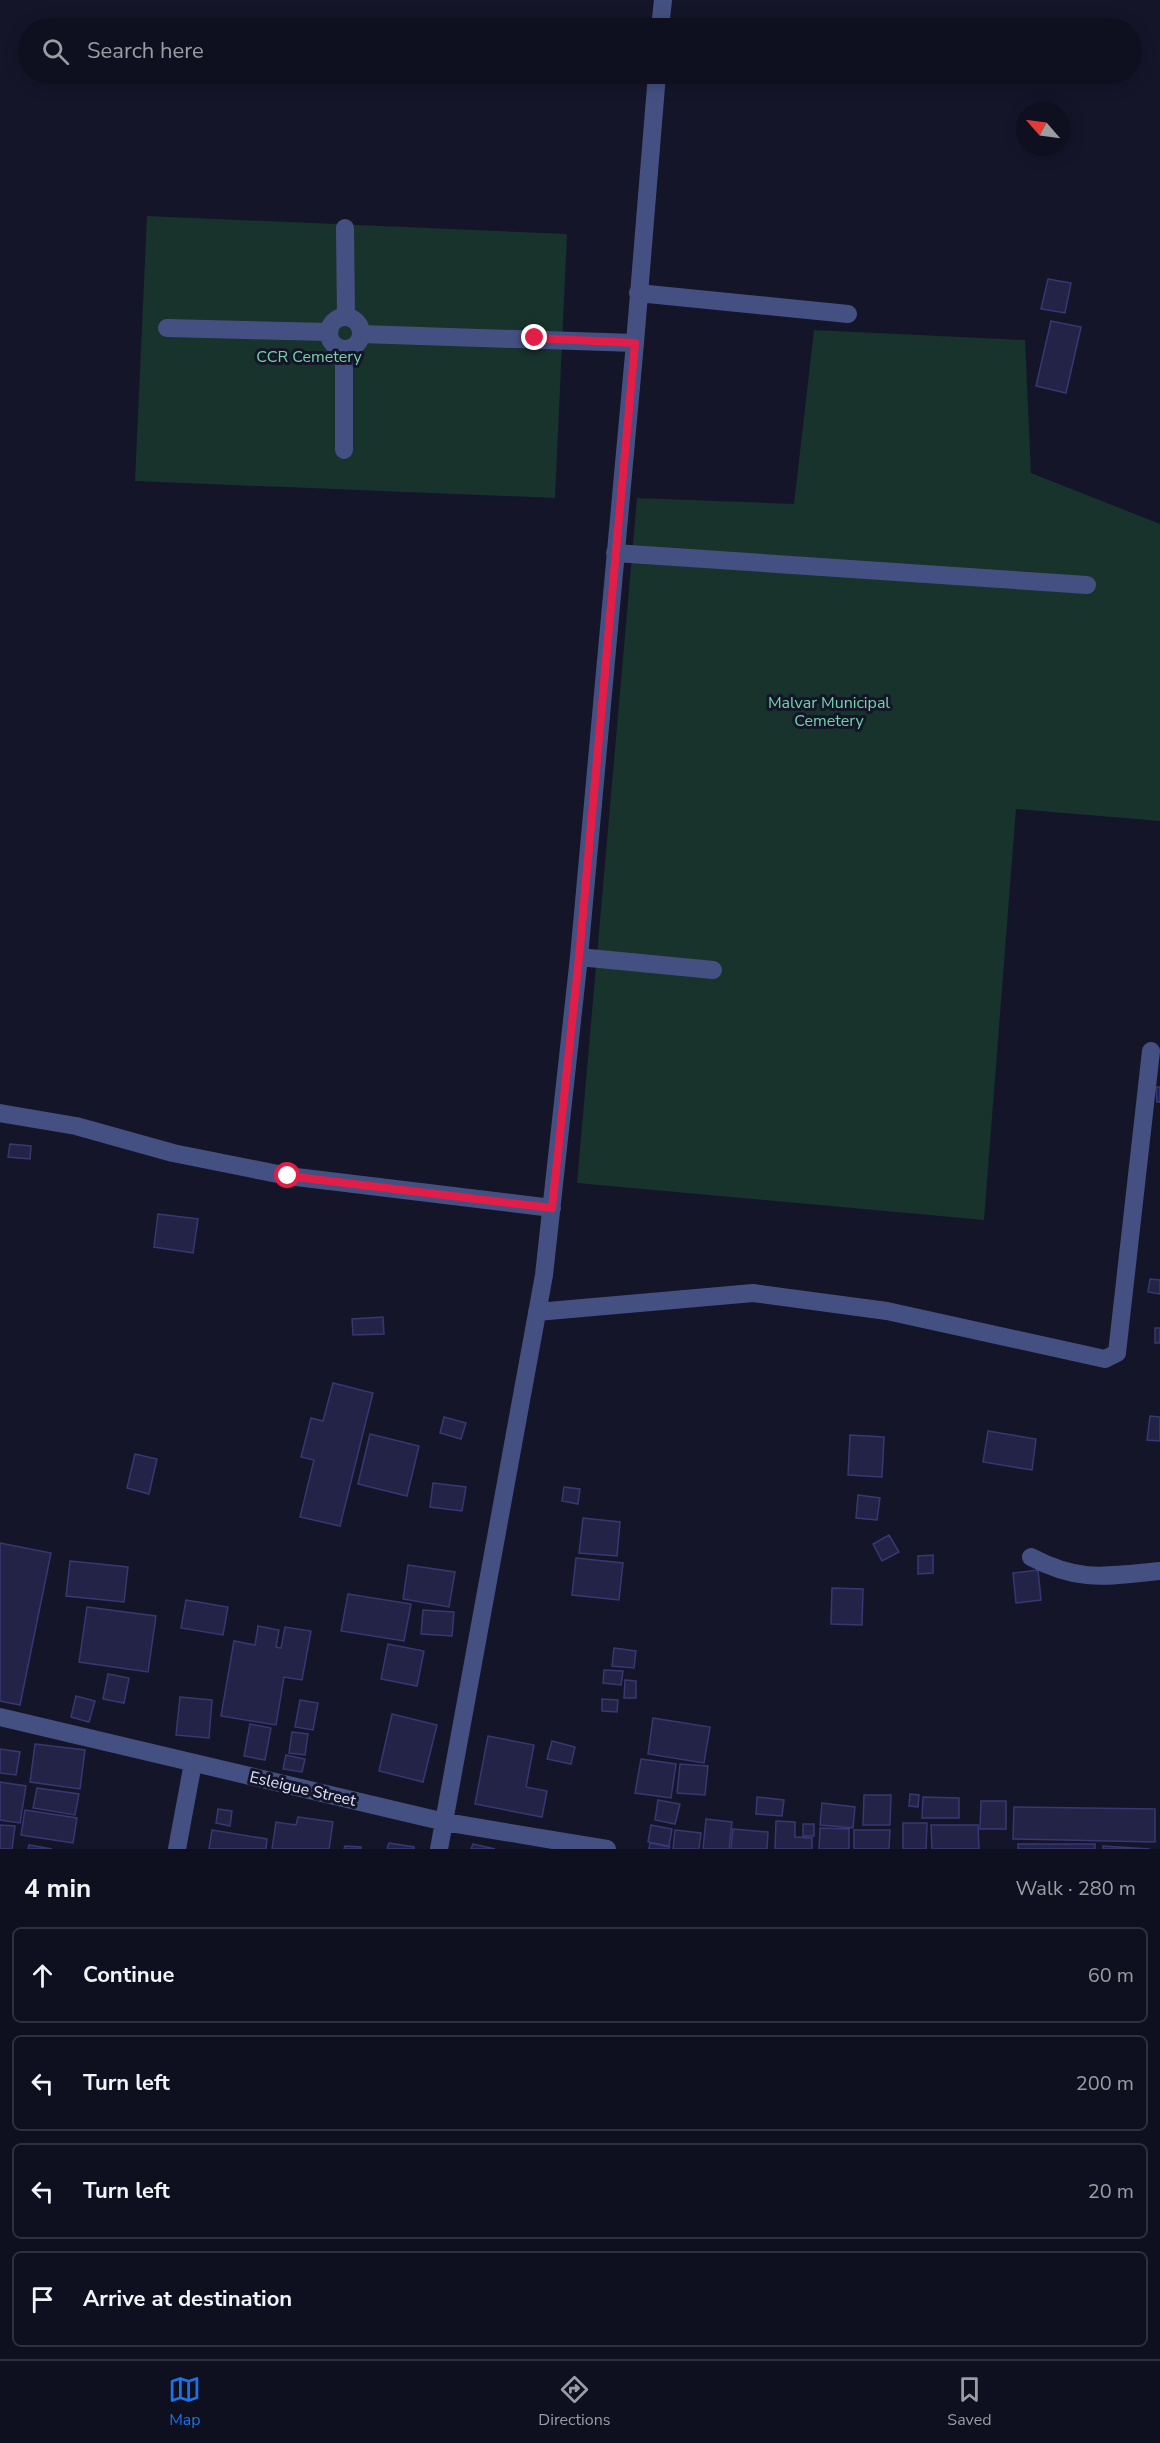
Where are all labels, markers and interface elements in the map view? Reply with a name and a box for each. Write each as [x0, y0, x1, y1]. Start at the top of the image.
search box [18, 18, 1142, 84]
icon: search [39, 35, 72, 68]
text: Search here [87, 36, 204, 66]
north arrow [1016, 102, 1070, 156]
route end [521, 324, 547, 350]
park label: CCR Cemetery [256, 346, 362, 368]
park label: Malvar Municipal Cemetery [768, 692, 890, 732]
route start [274, 1162, 300, 1188]
street label: Esleigue Street [247, 1766, 358, 1812]
text: 4 min [24, 1871, 91, 1906]
text: Walk · 280 m [1016, 1875, 1136, 1902]
icon: ahead [26, 1959, 59, 1992]
text: Continue [83, 1960, 174, 1990]
text: 60 m [1088, 1962, 1134, 1989]
icon: left [26, 2067, 59, 2100]
text: Turn left [83, 2068, 170, 2098]
text: 200 m [1076, 2070, 1134, 2097]
icon: left [26, 2175, 59, 2208]
text: Turn left [83, 2176, 170, 2206]
text: 20 m [1088, 2178, 1134, 2205]
icon: arrive [26, 2283, 59, 2316]
text: Arrive at destination [83, 2284, 292, 2314]
tab: Map [168, 2373, 201, 2431]
tab: Directions [538, 2373, 610, 2431]
tab: Saved [947, 2373, 992, 2431]

